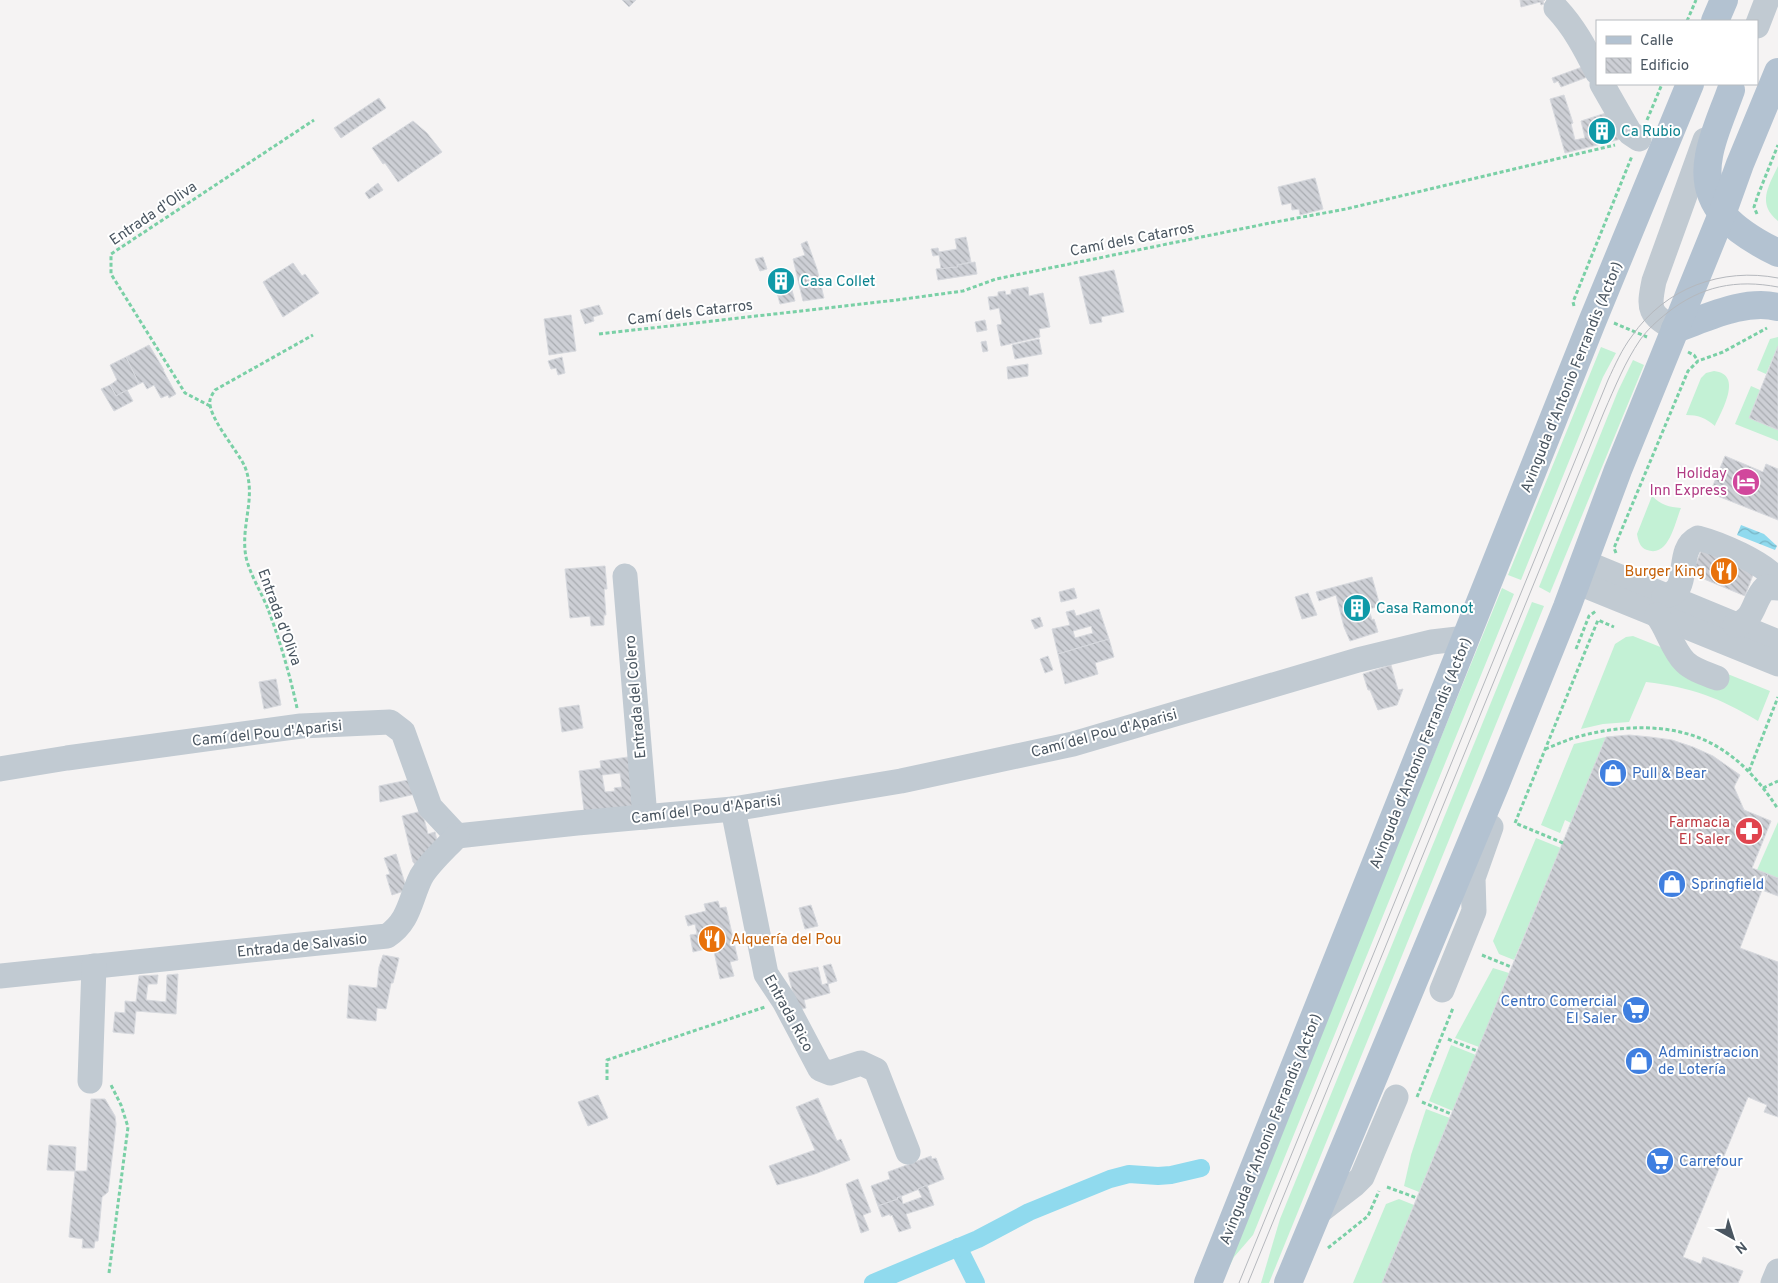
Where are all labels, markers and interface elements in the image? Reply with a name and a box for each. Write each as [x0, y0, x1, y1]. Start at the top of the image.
legend [1596, 20, 1758, 85]
text: Calle [1640, 32, 1674, 51]
text: Edificio [1640, 57, 1689, 76]
building icon: Ca Rubio [1587, 116, 1617, 146]
place label: Ca Rubio [1621, 123, 1681, 142]
street label: Entrada d'Oliva [107, 178, 201, 250]
street label: Camí dels Catarros [1068, 219, 1196, 262]
street label: Avinguda d'Antonio Ferrandis (Actor) [1517, 259, 1628, 496]
building icon: Casa Collet [766, 266, 796, 296]
place label: Casa Collet [800, 273, 876, 292]
street label: Camí dels Catarros [626, 296, 754, 331]
place label: Holiday Inn Express [1649, 465, 1727, 501]
hotel icon: Holiday Inn Express [1731, 467, 1761, 497]
restaurant icon: Burger King [1709, 556, 1739, 586]
place label: Burger King [1624, 563, 1705, 582]
street label: Entrada d'Oliva [252, 567, 305, 668]
building icon: Casa Ramonot [1342, 593, 1372, 623]
place label: Casa Ramonot [1376, 600, 1474, 619]
street label: Entrada del Colero [622, 634, 651, 759]
street label: Avinguda d'Antonio Ferrandis (Actor) [1366, 635, 1477, 872]
street label: Camí del Pou d'Aparisi [1029, 706, 1180, 763]
street label: Camí del Pou d'Aparisi [191, 717, 343, 752]
shop icon: Pull & Bear [1598, 758, 1628, 788]
place label: Pull & Bear [1632, 765, 1707, 784]
street label: Camí del Pou d'Aparisi [630, 792, 782, 829]
place label: Farmacia El Saler [1669, 814, 1730, 850]
pharmacy icon: Farmacia El Saler [1734, 816, 1764, 846]
shop icon: Springfield [1657, 869, 1687, 899]
place label: Springfield [1691, 876, 1764, 895]
restaurant icon: Alquería del Pou [697, 924, 727, 954]
street label: Entrada de Salvasio [236, 930, 368, 963]
place label: Alquería del Pou [731, 931, 841, 950]
street label: Entrada Rico [759, 972, 817, 1056]
place label: Centro Comercial El Saler [1501, 993, 1617, 1029]
supermarket icon: Centro Comercial El Saler [1621, 995, 1651, 1025]
street label: Avinguda d'Antonio Ferrandis (Actor) [1216, 1011, 1327, 1248]
place label: Administracion de Lotería [1658, 1044, 1759, 1080]
shop icon: Administracion de Lotería [1624, 1046, 1654, 1076]
supermarket icon: Carrefour [1645, 1146, 1675, 1176]
place label: Carrefour [1679, 1153, 1743, 1172]
north arrow [1708, 1213, 1758, 1263]
text: N [1731, 1237, 1749, 1257]

